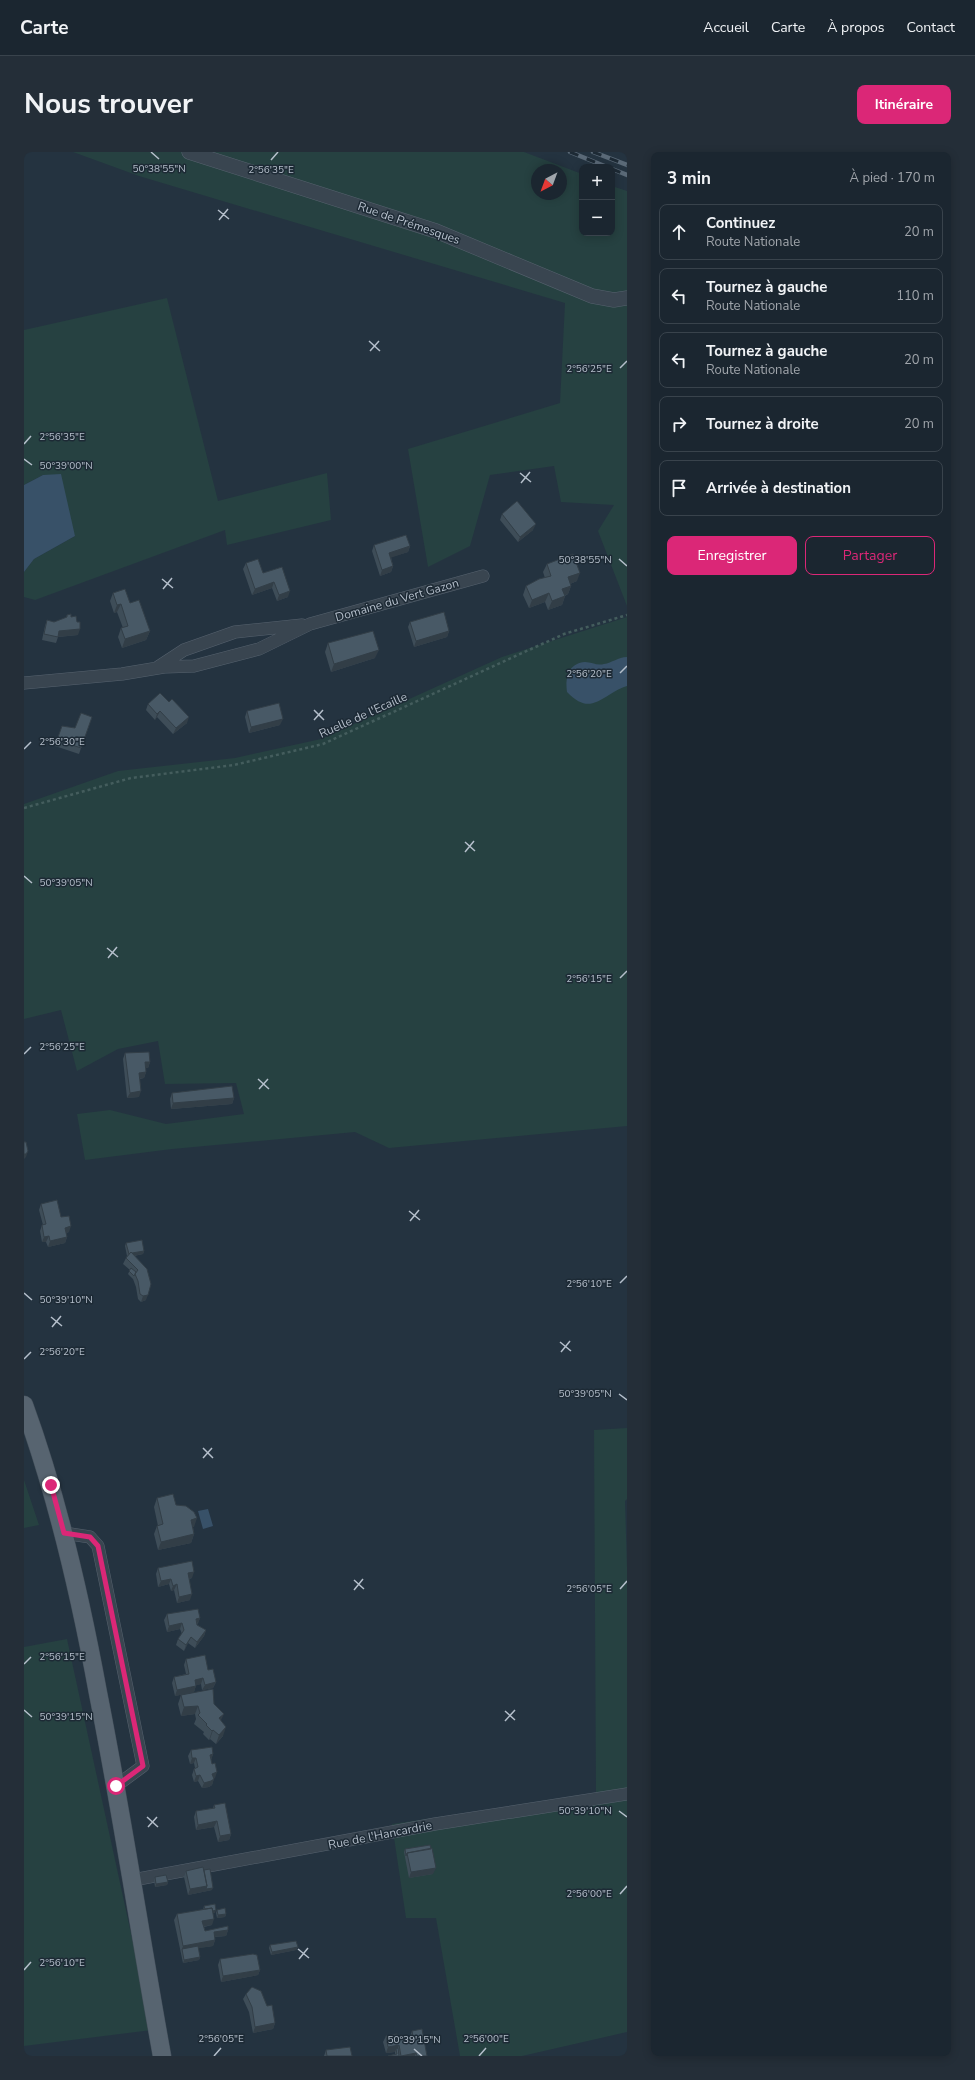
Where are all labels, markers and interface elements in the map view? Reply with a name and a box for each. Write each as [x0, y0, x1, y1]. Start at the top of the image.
text: Carte [20, 15, 68, 41]
text: Accueil [703, 18, 749, 37]
text: Carte [771, 18, 805, 37]
text: À propos [827, 18, 885, 37]
text: Contact [907, 18, 955, 37]
text: Nous trouver [24, 85, 193, 123]
button: Itinéraire [857, 85, 951, 124]
text: 50°38'55"N [132, 162, 186, 176]
text: 2°56'35"E [248, 163, 294, 177]
north arrow [531, 164, 567, 200]
map controls [579, 164, 615, 236]
button: + [579, 164, 615, 200]
text: 3 min [667, 167, 711, 190]
text: À pied · 170 m [850, 169, 935, 187]
street label: Rue de Prémesques [356, 198, 462, 248]
button: − [579, 200, 615, 236]
text: Continuez [706, 213, 775, 233]
icon: ahead [668, 221, 690, 243]
text: 20 m [904, 223, 934, 241]
text: Route Nationale [706, 233, 800, 251]
text: Tournez à gauche [706, 277, 828, 297]
icon: left [668, 285, 690, 307]
text: 110 m [896, 287, 934, 305]
text: Route Nationale [706, 297, 800, 315]
text: Tournez à gauche [706, 341, 828, 361]
icon: left [668, 349, 690, 371]
text: 20 m [904, 351, 934, 369]
text: Route Nationale [706, 361, 800, 379]
text: 2°56'25"E [566, 362, 612, 376]
icon: right [668, 413, 690, 435]
text: Tournez à droite [706, 414, 819, 434]
text: 20 m [904, 415, 934, 433]
text: 2°56'35"E [39, 430, 85, 444]
text: 50°39'00"N [39, 459, 93, 473]
icon: arrive [668, 477, 690, 499]
text: Arrivée à destination [706, 478, 851, 498]
button: Enregistrer [667, 536, 797, 575]
button: Partager [805, 536, 935, 575]
text: 50°38'55"N [558, 553, 612, 567]
street label: Domaine du Vert Gazon [333, 575, 461, 625]
text: 2°56'20"E [566, 667, 612, 681]
street label: Ruelle de l'Ecaille [316, 688, 410, 742]
text: 2°56'30"E [39, 735, 85, 749]
text: 50°39'05"N [39, 876, 93, 890]
text: 2°56'15"E [566, 972, 612, 986]
text: 2°56'25"E [39, 1040, 85, 1054]
text: 2°56'10"E [566, 1277, 612, 1291]
text: 50°39'10"N [39, 1293, 93, 1307]
text: 2°56'20"E [39, 1345, 85, 1359]
text: 50°39'05"N [558, 1387, 612, 1401]
route end [42, 1476, 60, 1494]
text: 2°56'05"E [566, 1582, 612, 1596]
text: 2°56'15"E [39, 1650, 85, 1664]
text: 50°39'15"N [39, 1710, 93, 1724]
route start [107, 1777, 125, 1795]
text: 50°39'10"N [558, 1804, 612, 1818]
street label: Rue de l'Hancardrie [327, 1817, 433, 1853]
text: 2°56'00"E [566, 1887, 612, 1901]
text: 2°56'10"E [39, 1956, 85, 1970]
text: 2°56'05"E [198, 2032, 244, 2046]
text: 2°56'00"E [463, 2032, 509, 2046]
text: 50°39'15"N [387, 2033, 441, 2047]

